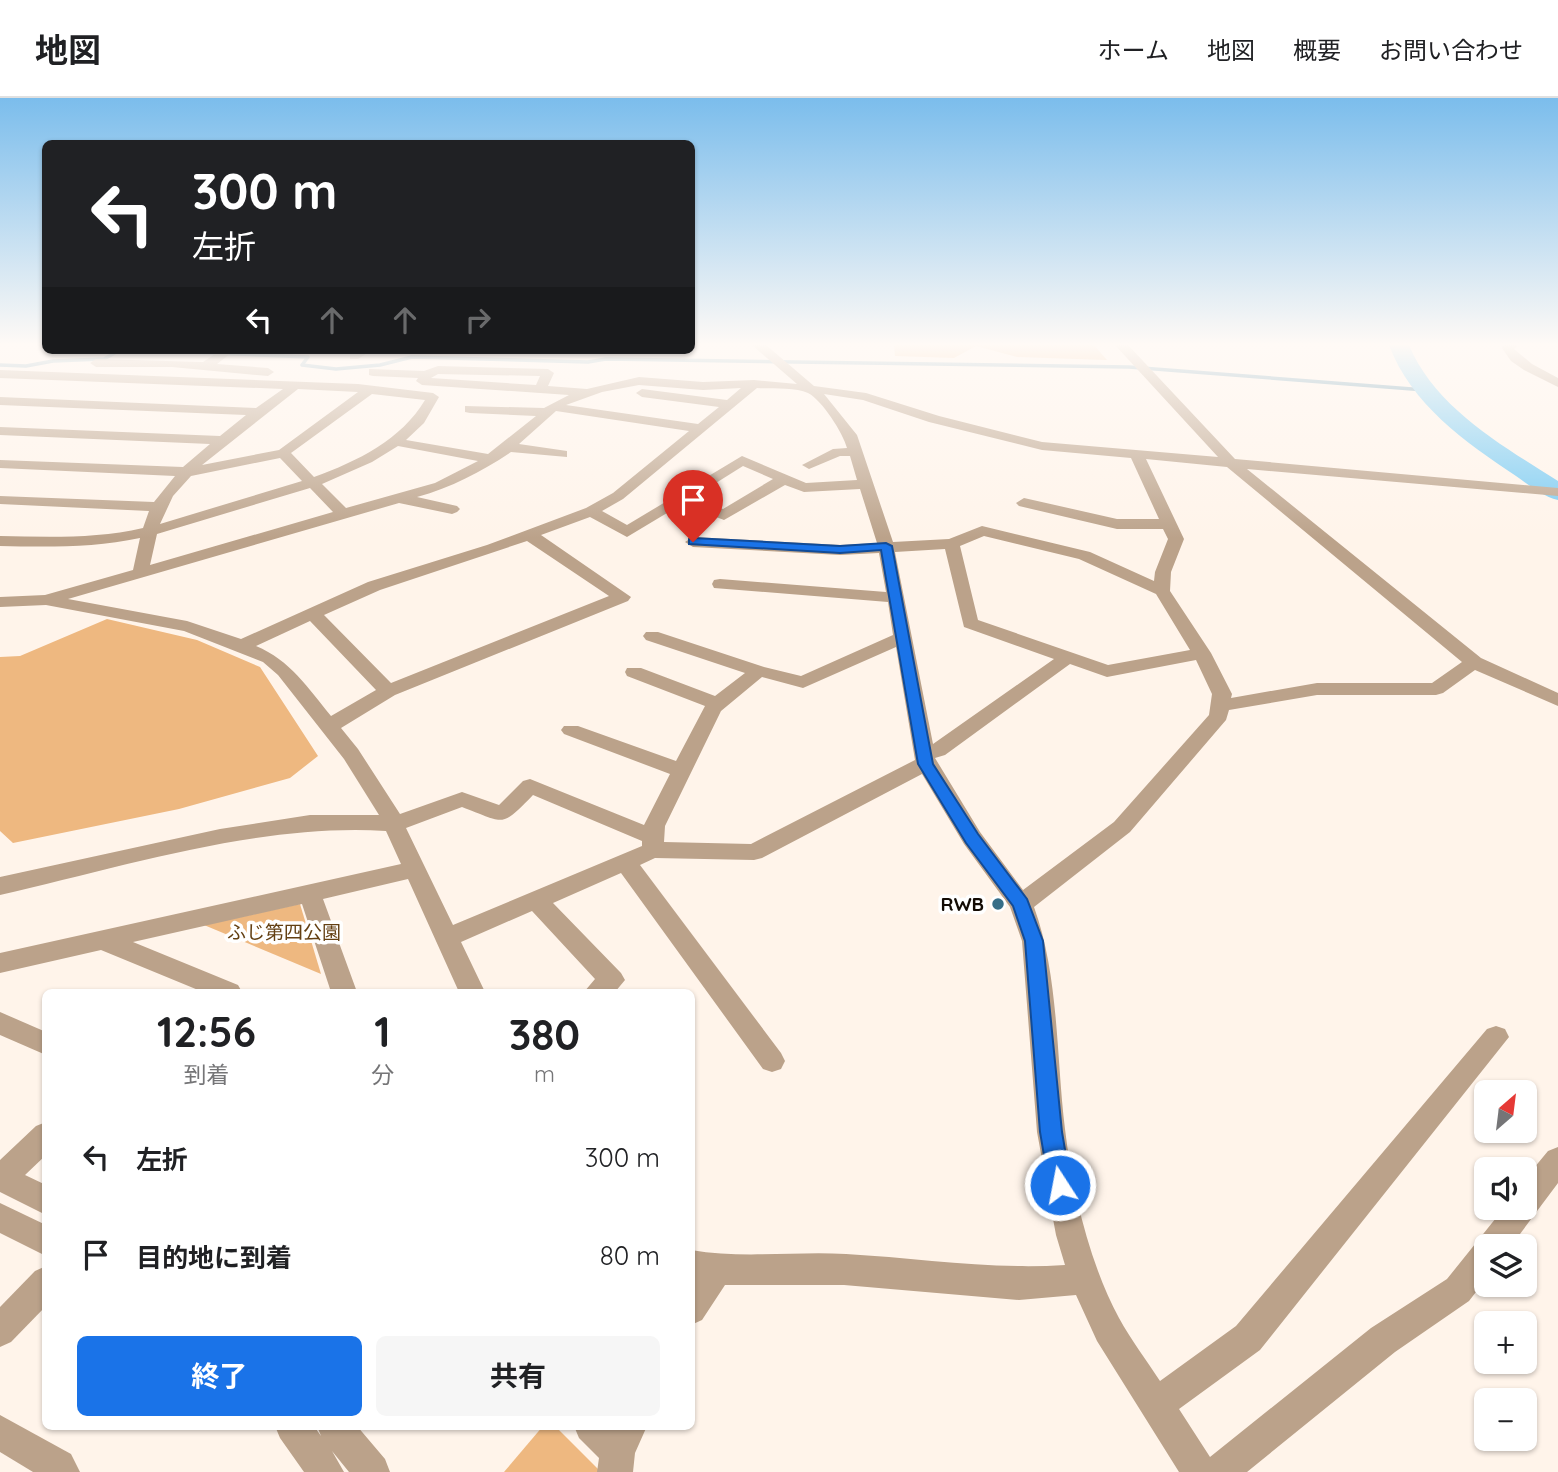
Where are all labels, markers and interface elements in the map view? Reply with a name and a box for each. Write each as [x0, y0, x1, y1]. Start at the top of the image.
text: 地図 [35, 29, 101, 70]
text: ホーム [1098, 35, 1169, 65]
text: 地図 [1207, 35, 1255, 65]
text: 概要 [1293, 35, 1341, 65]
text: お問い合わせ [1379, 35, 1523, 65]
text: 300 m [192, 160, 337, 221]
icon: left [77, 168, 168, 259]
text: 左折 [192, 226, 256, 266]
icon: left [240, 301, 278, 339]
icon: ahead [313, 301, 351, 339]
icon: ahead [386, 301, 424, 339]
icon: right [459, 301, 497, 339]
pin [663, 470, 723, 542]
icon: arrive [674, 481, 712, 519]
place label: RWB [941, 892, 984, 916]
marker: RWB [990, 896, 1006, 912]
park label: ふじ第四公園 [227, 920, 341, 944]
text: 12:56 [157, 1005, 256, 1058]
text: 1 [374, 1005, 391, 1058]
text: 380 [509, 1008, 580, 1061]
text: m [534, 1059, 555, 1088]
text: 到着 [183, 1060, 229, 1089]
text: 分 [371, 1060, 394, 1089]
north arrow [1474, 1080, 1536, 1143]
map controls [1474, 1080, 1537, 1451]
icon: left [77, 1138, 115, 1176]
text: 300 m [585, 1141, 660, 1174]
text: 左折 [136, 1143, 188, 1176]
position arrow [1023, 1148, 1097, 1222]
button: sound [1474, 1157, 1537, 1220]
button: layers [1474, 1234, 1537, 1297]
icon: arrive [77, 1236, 115, 1274]
text: 80 m [600, 1239, 660, 1272]
text: 目的地に到着 [136, 1241, 292, 1274]
button: + [1474, 1311, 1537, 1374]
button: 終了 [77, 1336, 362, 1416]
button: 共有 [376, 1336, 660, 1416]
button: − [1474, 1388, 1537, 1451]

